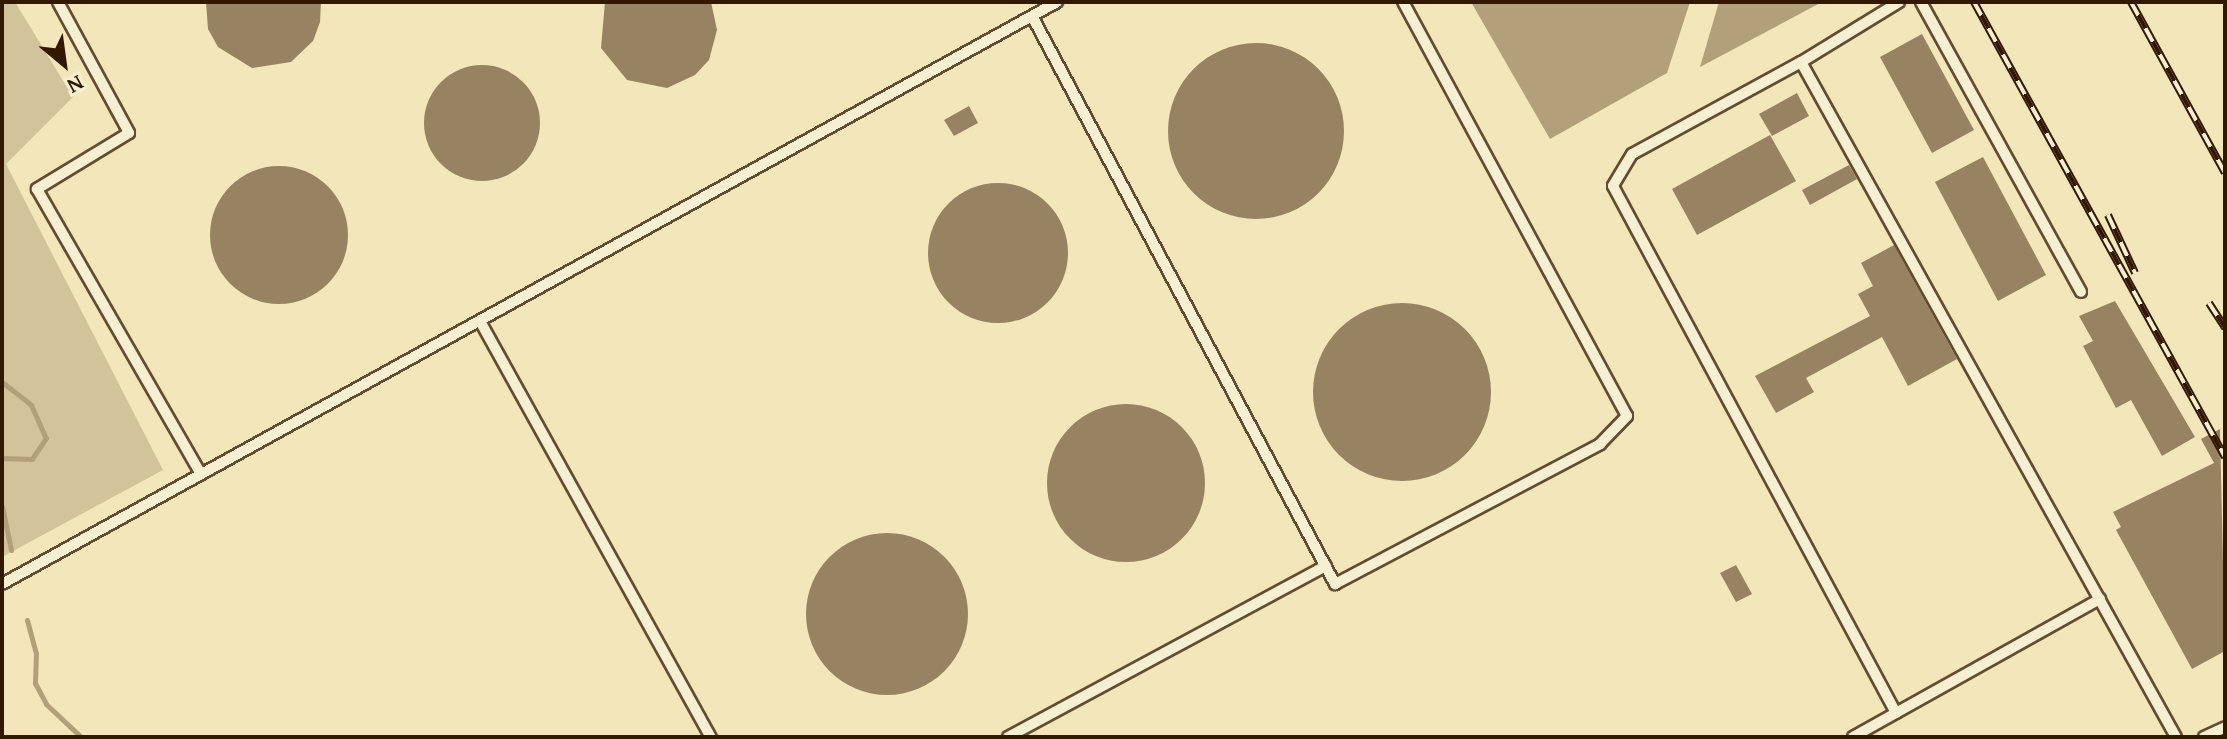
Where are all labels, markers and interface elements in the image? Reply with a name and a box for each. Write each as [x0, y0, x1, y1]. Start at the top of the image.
north arrow [24, 24, 104, 104]
text: N [61, 67, 90, 103]

